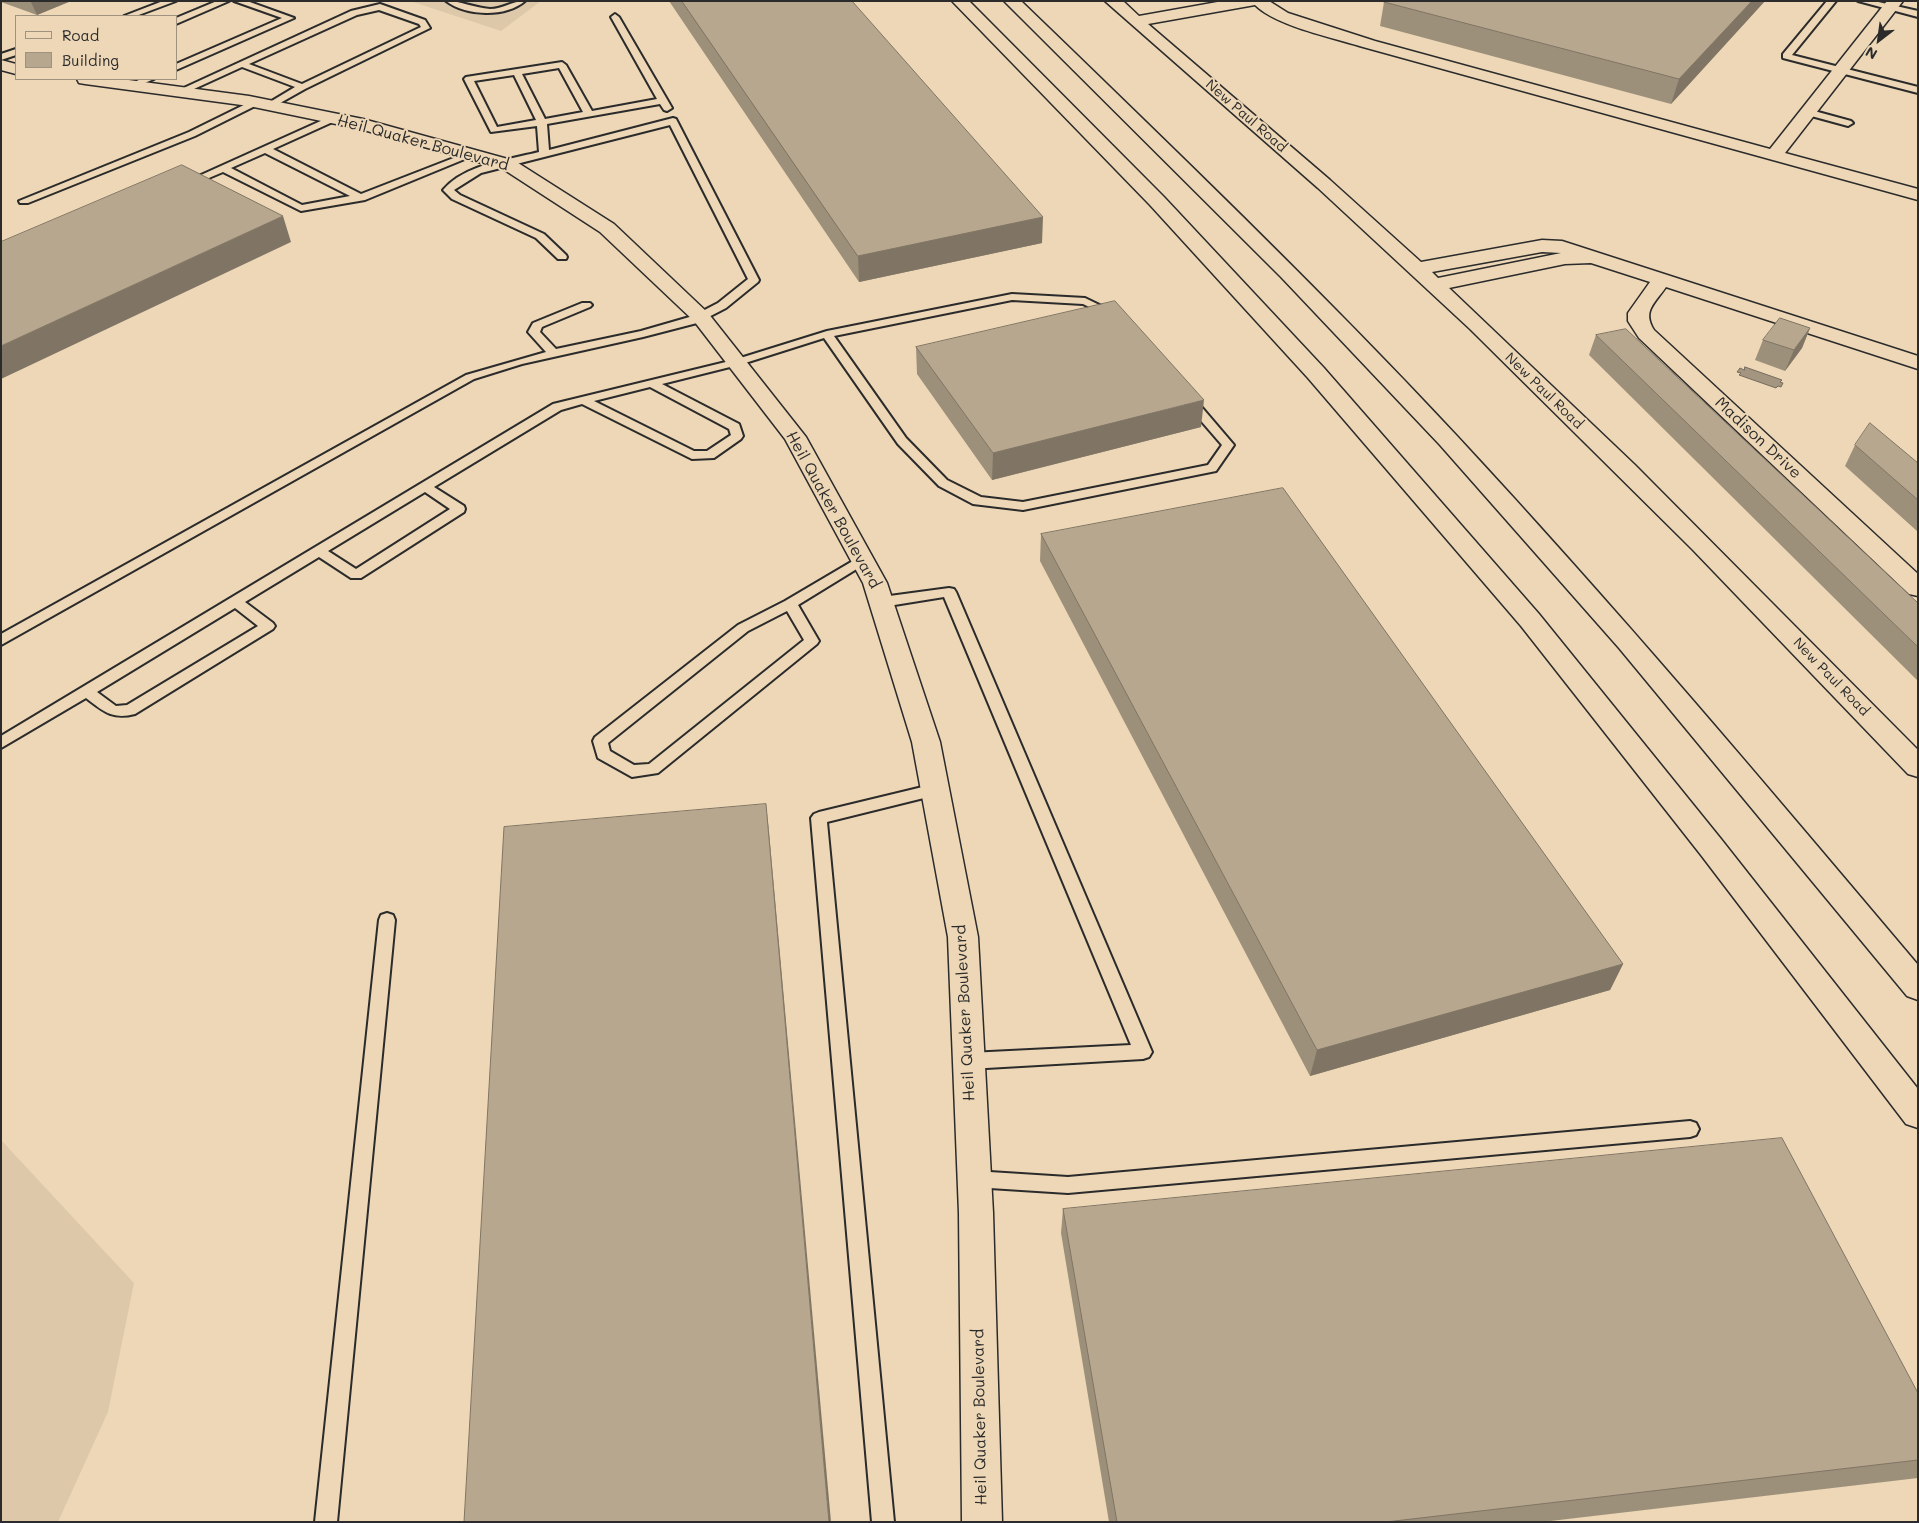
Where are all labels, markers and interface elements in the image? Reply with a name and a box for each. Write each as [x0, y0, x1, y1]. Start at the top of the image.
legend [15, 15, 178, 80]
north arrow [1854, 15, 1904, 65]
text: Road [62, 25, 99, 45]
text: N [1862, 43, 1881, 64]
text: Building [62, 50, 119, 70]
street label: New Paul Road [1202, 76, 1290, 156]
street label: Heil Quaker Boulevard [335, 111, 511, 175]
street label: New Paul Road [1501, 349, 1587, 433]
street label: Madison Drive [1711, 393, 1805, 483]
street label: Heil Quaker Boulevard [782, 428, 884, 592]
street label: New Paul Road [1789, 634, 1873, 720]
street label: Heil Quaker Boulevard [951, 924, 979, 1102]
street label: Heil Quaker Boulevard [969, 1328, 991, 1506]

